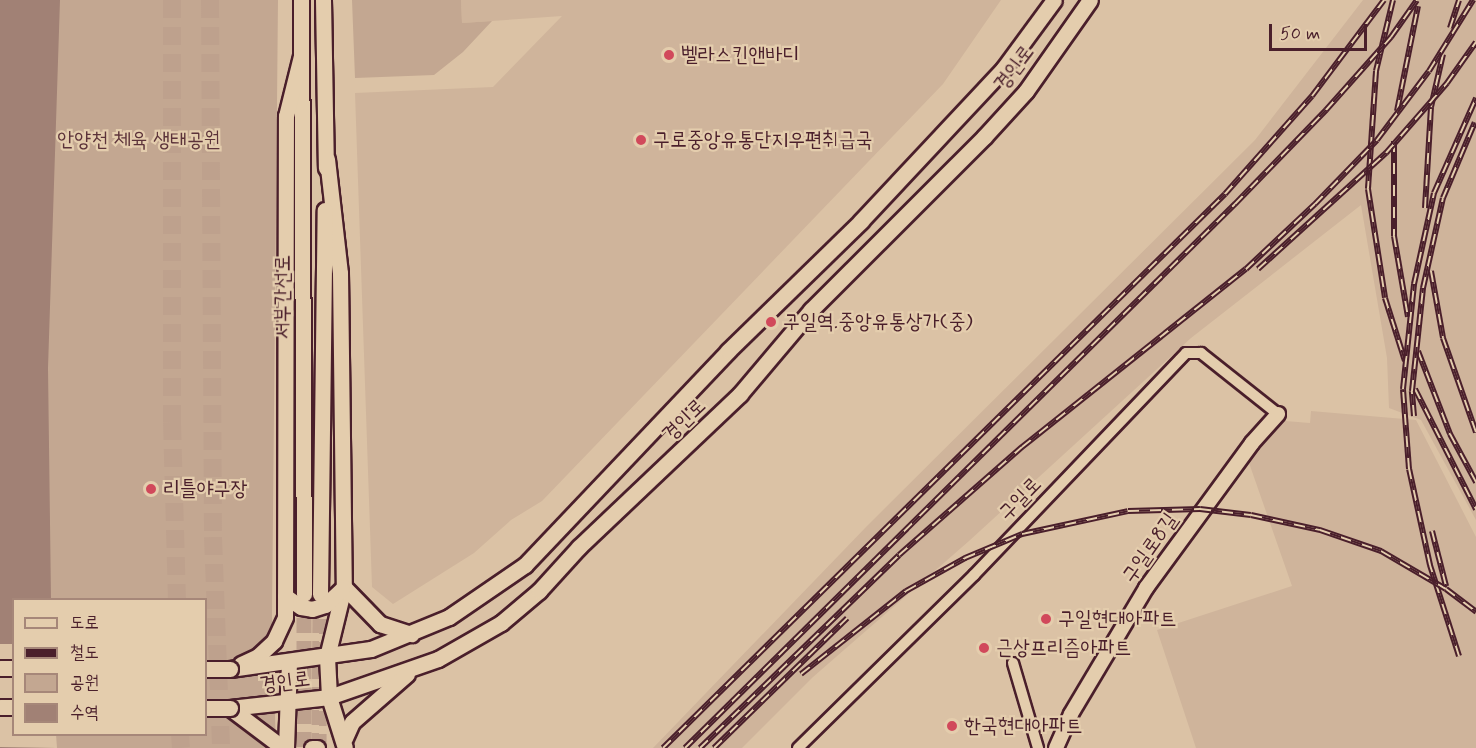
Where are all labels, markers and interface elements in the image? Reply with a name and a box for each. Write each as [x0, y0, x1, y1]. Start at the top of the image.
scale bar [1272, 12, 1370, 50]
text: 50 m [1280, 22, 1320, 46]
street label: 경인로 [989, 40, 1039, 96]
place label: 벨라스킨앤바디 [681, 42, 799, 68]
marker: 벨라스킨앤바디 [662, 48, 676, 62]
park label: 안양천 체육 생태공원 [57, 127, 221, 153]
place label: 구로중앙유통단지우편취급국 [653, 127, 873, 153]
marker: 구로중앙유통단지우편취급국 [634, 133, 648, 147]
street label: 서부간선로 [270, 255, 296, 339]
place label: 구일역.중앙유통상가(중) [783, 309, 973, 335]
marker: 구일역.중앙유통상가(중) [764, 315, 778, 329]
street label: 경인로 [657, 393, 711, 447]
street label: 구일로 [993, 472, 1047, 526]
place label: 리틀야구장 [163, 476, 247, 502]
marker: 리틀야구장 [144, 482, 158, 496]
street label: 구일로8길 [1117, 508, 1183, 588]
legend [12, 598, 207, 736]
place label: 구일현대아파트 [1058, 606, 1176, 632]
text: 도로 [70, 611, 99, 635]
marker: 구일현대아파트 [1039, 612, 1053, 626]
place label: 근상프리즘아파트 [996, 635, 1131, 661]
text: 철도 [70, 641, 99, 665]
marker: 근상프리즘아파트 [977, 641, 991, 655]
street label: 경인로 [258, 666, 312, 698]
text: 공원 [70, 671, 99, 695]
text: 수역 [70, 701, 99, 725]
place label: 한국현대아파트 [964, 713, 1082, 739]
marker: 한국현대아파트 [945, 719, 959, 733]

